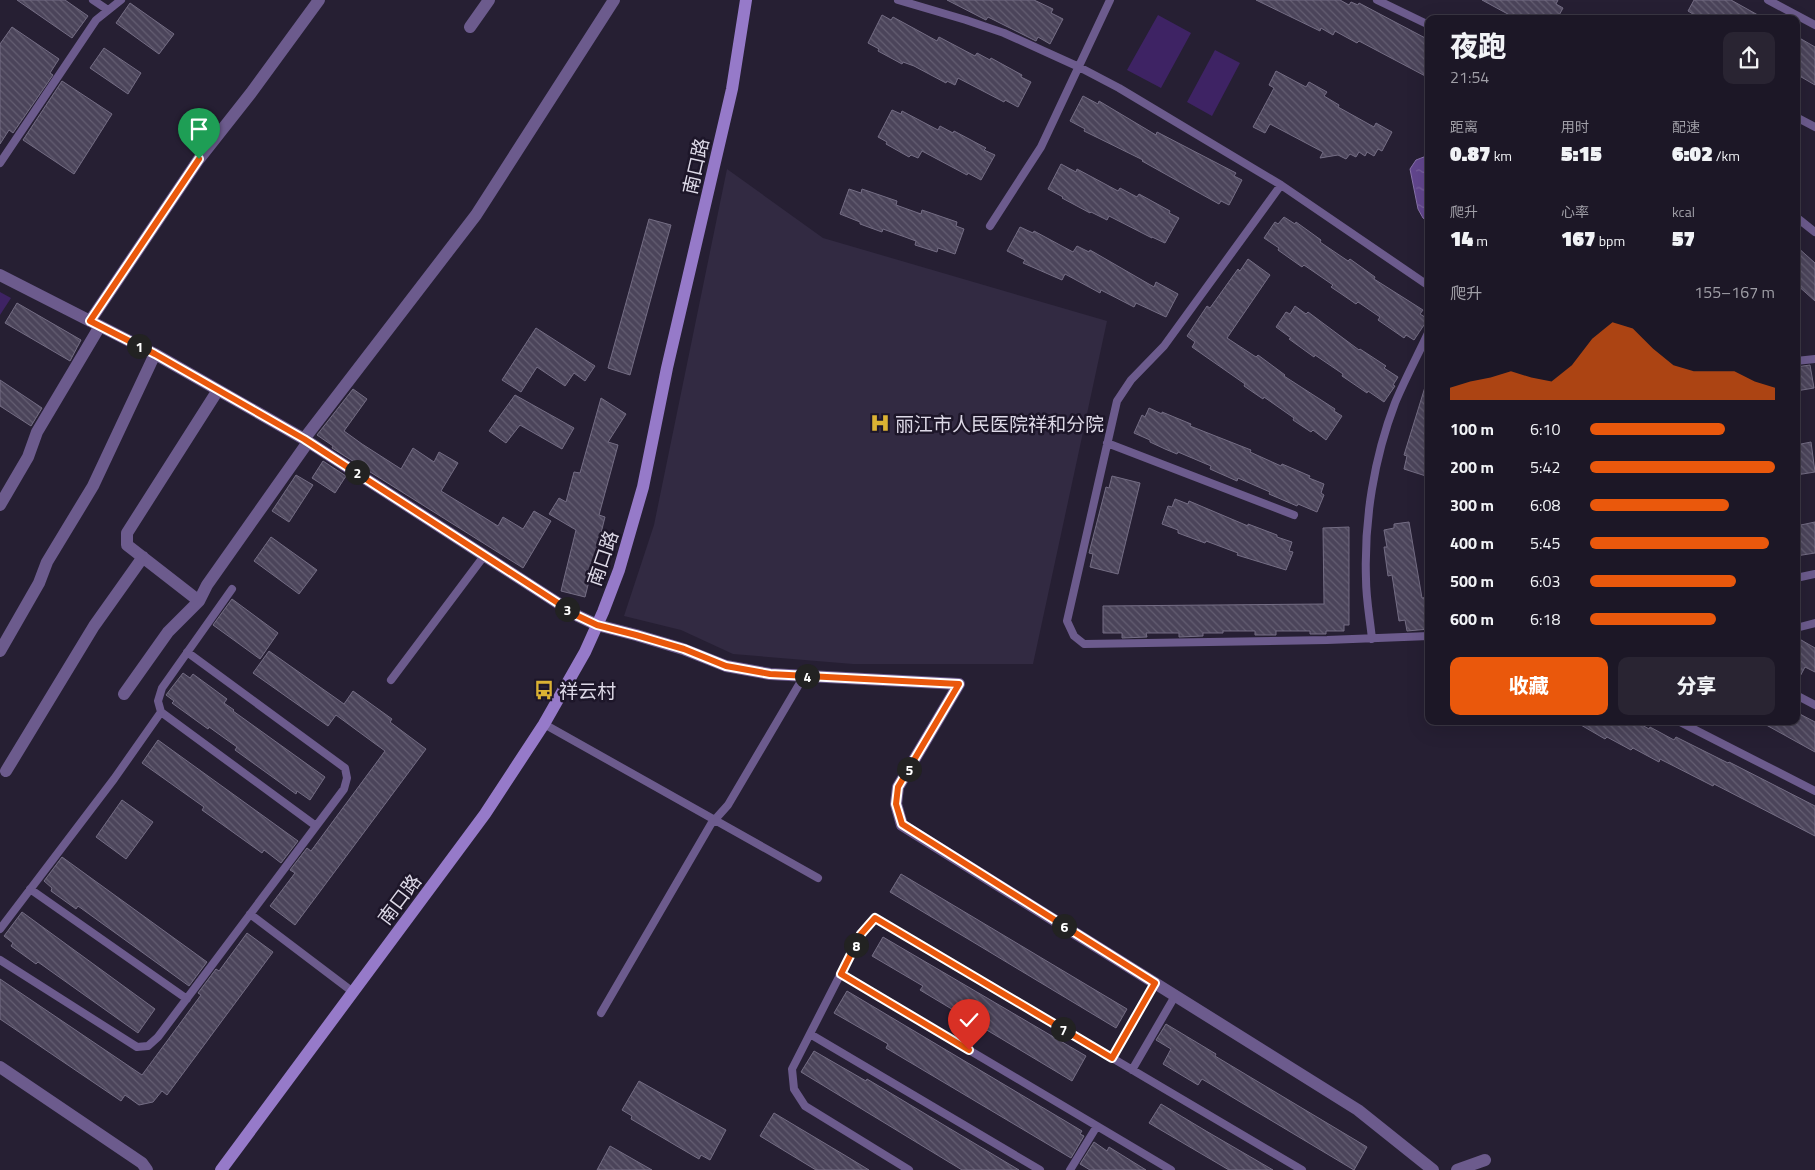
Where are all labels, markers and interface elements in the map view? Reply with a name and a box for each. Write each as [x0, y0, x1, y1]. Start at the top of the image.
text: 夜跑 [1450, 24, 1506, 67]
button: share [1723, 32, 1775, 84]
text: 21:54 [1450, 65, 1489, 89]
pin [178, 108, 220, 159]
icon: arrive [185, 115, 213, 143]
text: 距离 [1450, 116, 1478, 137]
text: 用时 [1561, 116, 1589, 137]
text: 配速 [1672, 116, 1700, 137]
street label: 南口路 [674, 135, 716, 197]
text: 0.87 [1450, 137, 1491, 169]
text: 5:15 [1561, 137, 1602, 169]
text: 6:02 [1672, 137, 1713, 169]
text: km [1491, 145, 1512, 166]
text: /km [1713, 145, 1740, 166]
text: 爬升 [1450, 201, 1478, 222]
text: 心率 [1561, 201, 1589, 222]
text: kcal [1672, 201, 1695, 222]
text: 14 [1450, 222, 1473, 254]
text: 167 [1561, 222, 1596, 254]
text: 57 [1672, 222, 1695, 254]
text: m [1473, 230, 1488, 251]
text: bpm [1596, 230, 1625, 251]
text: 155–167 m [1694, 280, 1775, 304]
text: 爬升 [1450, 281, 1482, 305]
pin: 1 [126, 334, 152, 358]
text: 1 [136, 336, 143, 357]
place label: 丽江市人民医院祥和分院 [895, 409, 1104, 438]
hospital icon: 丽江市人民医院祥和分院 [869, 412, 891, 434]
text: 100 m [1450, 417, 1494, 441]
text: 6:10 [1530, 417, 1560, 441]
text: 200 m [1450, 455, 1494, 479]
text: 5:42 [1530, 455, 1560, 479]
pin: 2 [344, 460, 370, 484]
text: 2 [354, 462, 361, 483]
text: 300 m [1450, 493, 1494, 517]
text: 6:08 [1530, 493, 1560, 517]
street label: 南口路 [579, 526, 625, 590]
text: 400 m [1450, 531, 1494, 555]
text: 5:45 [1530, 531, 1560, 555]
text: 500 m [1450, 569, 1494, 593]
text: 6:03 [1530, 569, 1560, 593]
pin: 3 [554, 596, 580, 622]
text: 3 [564, 599, 571, 620]
text: 600 m [1450, 607, 1494, 631]
text: 6:18 [1530, 607, 1560, 631]
button: 收藏 [1450, 657, 1608, 715]
button: 分享 [1618, 657, 1775, 715]
pin: 4 [794, 664, 820, 688]
text: 4 [804, 666, 811, 687]
place label: 祥云村 [559, 676, 616, 705]
bus stop icon: 祥云村 [533, 679, 555, 701]
pin: 5 [896, 756, 922, 782]
text: 5 [906, 759, 913, 780]
street label: 南口路 [370, 868, 428, 930]
pin: 6 [1052, 914, 1076, 938]
text: 6 [1061, 916, 1068, 937]
pin: 8 [844, 932, 868, 958]
text: 8 [853, 935, 860, 956]
pin [948, 999, 990, 1050]
icon: check [955, 1006, 983, 1034]
pin: 7 [1050, 1016, 1076, 1042]
text: 7 [1060, 1019, 1067, 1040]

